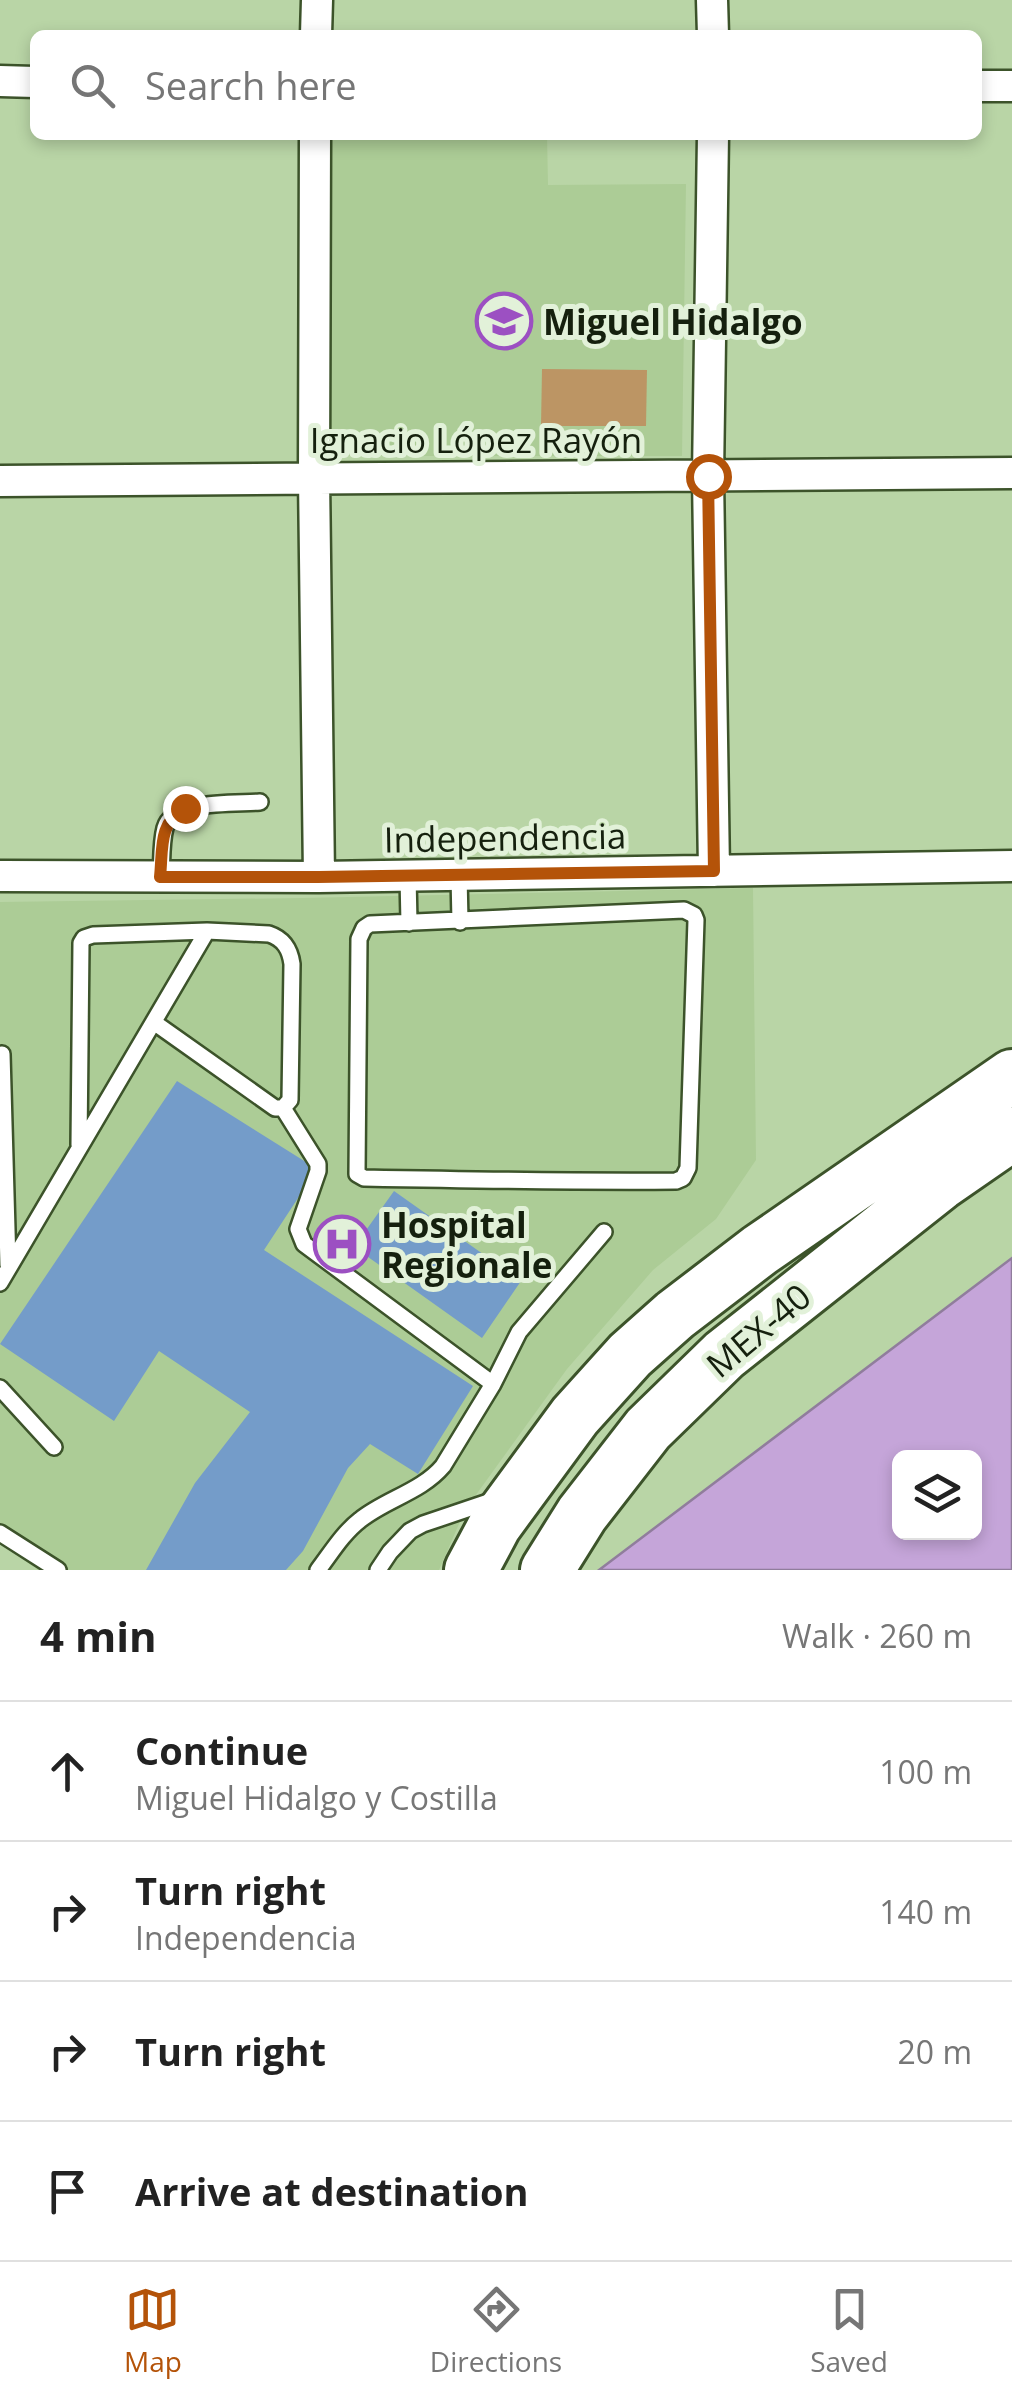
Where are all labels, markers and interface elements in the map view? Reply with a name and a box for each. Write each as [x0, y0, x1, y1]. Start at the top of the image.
search box [30, 30, 982, 140]
icon: search [65, 58, 120, 113]
text: Search here [145, 59, 357, 111]
school or university icon: Miguel Hidalgo [474, 291, 534, 351]
place label: Miguel Hidalgo [543, 298, 803, 345]
street label: Ignacio López Rayón [310, 416, 642, 463]
route start [686, 454, 732, 500]
route end [163, 786, 209, 832]
street label: Independencia [383, 811, 627, 863]
place label: Hospital Regionale [381, 1201, 552, 1288]
hospital icon: Hospital Regionale [312, 1214, 372, 1274]
street label: MEX-40 [696, 1273, 820, 1387]
map controls [892, 1450, 982, 1540]
button: layers [892, 1450, 982, 1540]
text: 4 min [40, 1607, 157, 1664]
text: Walk · 260 m [782, 1614, 972, 1657]
text: Continue [135, 1724, 308, 1776]
icon: ahead [40, 1744, 95, 1799]
text: 100 m [879, 1750, 972, 1793]
text: Miguel Hidalgo y Costilla [135, 1776, 498, 1819]
text: Turn right [135, 1864, 326, 1916]
icon: right [40, 1884, 95, 1939]
text: 140 m [879, 1890, 972, 1933]
text: Independencia [135, 1916, 357, 1959]
icon: right [40, 2024, 95, 2079]
text: Turn right [135, 2025, 326, 2077]
text: 20 m [897, 2030, 972, 2073]
icon: arrive [40, 2164, 95, 2219]
text: Arrive at destination [135, 2165, 529, 2217]
tab: Map [124, 2282, 182, 2380]
tab: Directions [430, 2282, 562, 2380]
tab: Saved [810, 2282, 888, 2380]

